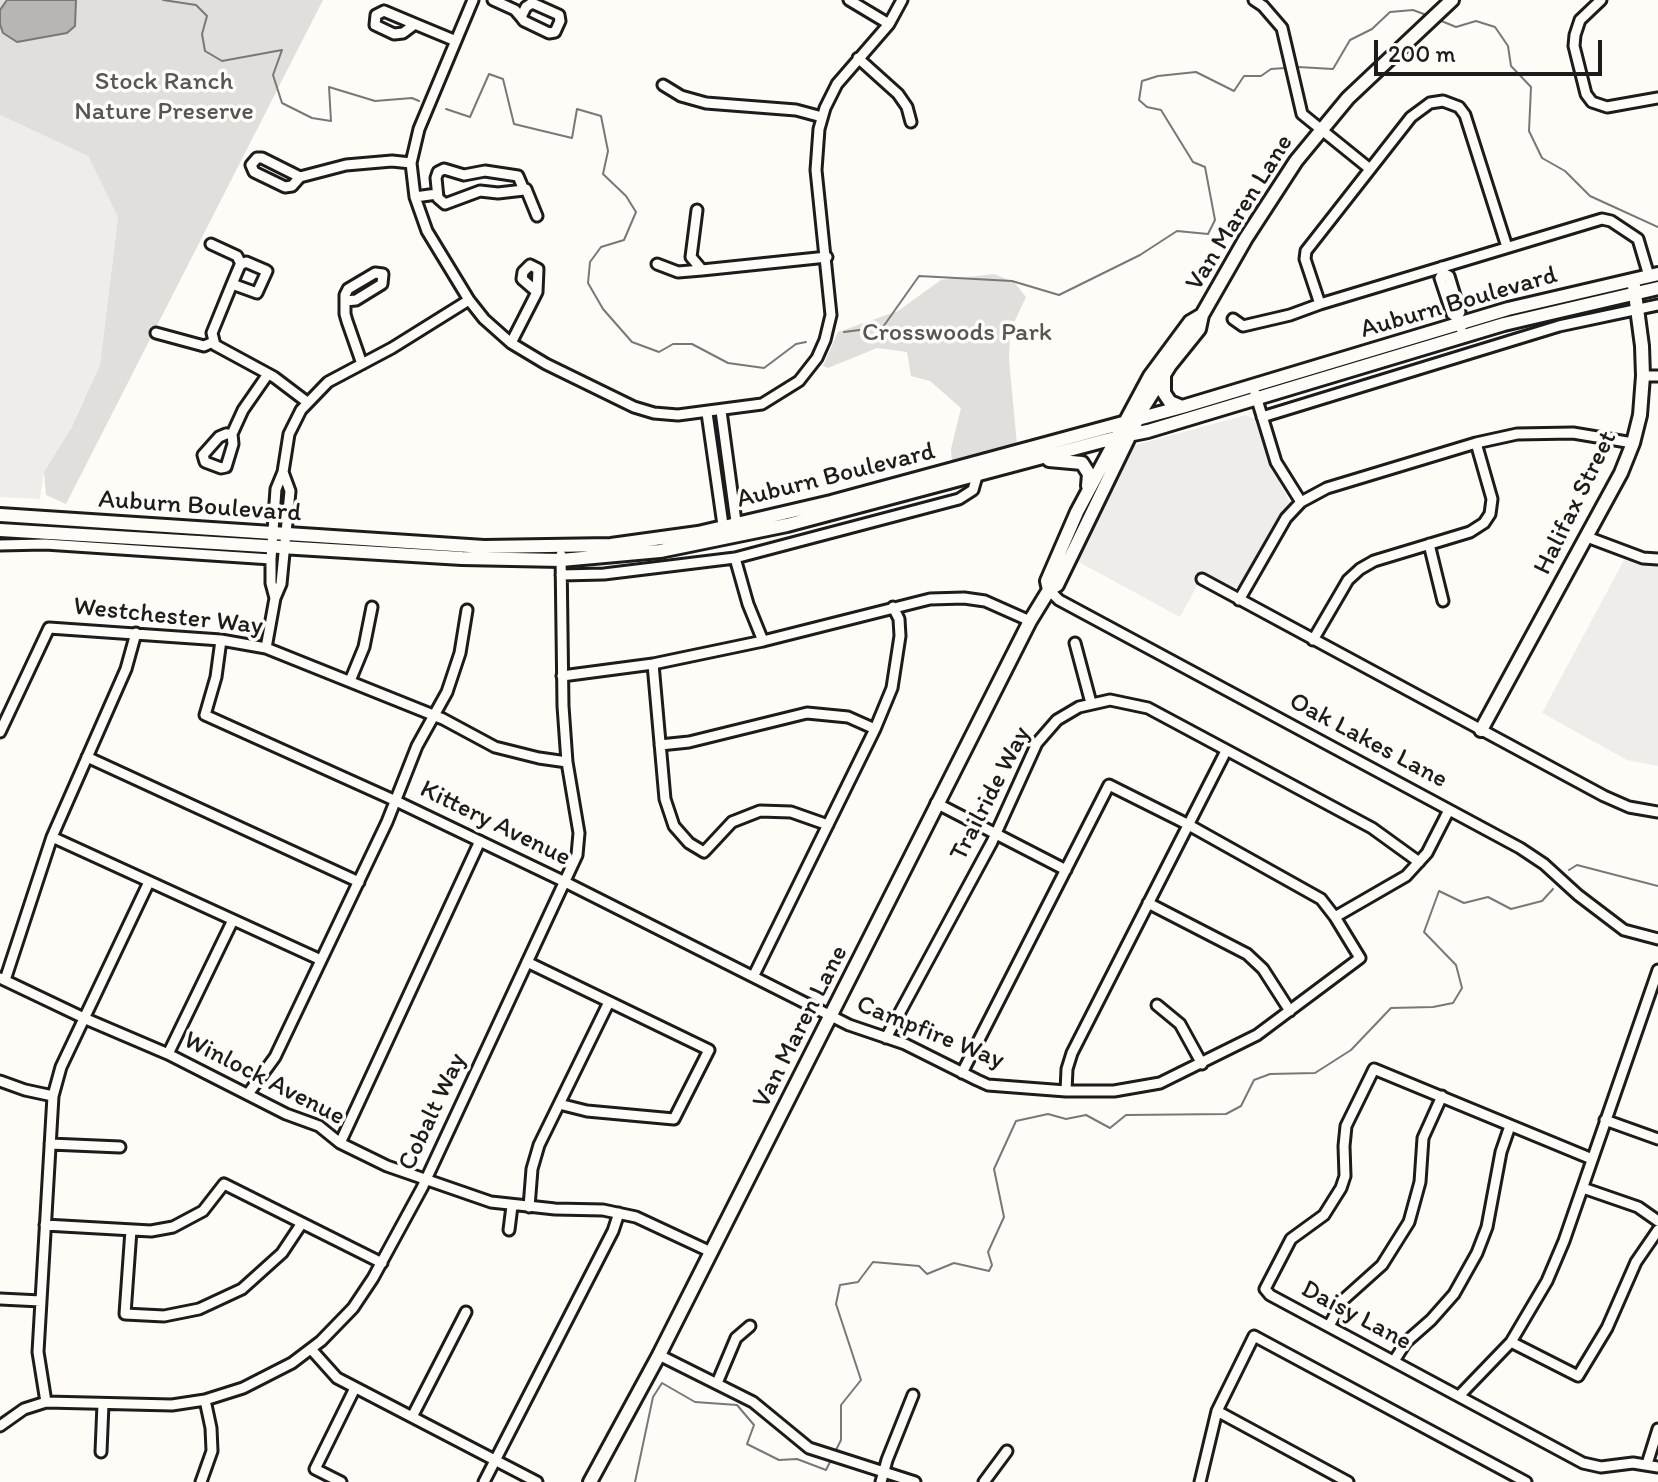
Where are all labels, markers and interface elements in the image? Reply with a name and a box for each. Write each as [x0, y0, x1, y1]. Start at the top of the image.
scale bar [1378, 24, 1606, 74]
text: 200 m [1388, 39, 1456, 68]
park label: Stock Ranch Nature Preserve [74, 66, 254, 128]
street label: Van Maren Lane [1179, 129, 1301, 297]
street label: Auburn Boulevard [1357, 260, 1561, 346]
park label: Crosswoods Park [862, 317, 1052, 349]
street label: Halifax Street [1528, 426, 1624, 580]
street label: Auburn Boulevard [734, 436, 938, 516]
street label: Auburn Boulevard [97, 484, 303, 530]
street label: Westchester Way [72, 592, 264, 642]
street label: Oak Lakes Lane [1283, 686, 1453, 796]
street label: Trailride Way [944, 722, 1038, 866]
street label: Kittery Avenue [415, 774, 575, 874]
street label: Van Maren Lane [747, 940, 855, 1114]
street label: Campfire Way [851, 989, 1009, 1077]
street label: Winlock Avenue [178, 1025, 350, 1133]
street label: Cobalt Way [392, 1048, 474, 1176]
street label: Daisy Lane [1295, 1274, 1417, 1358]

